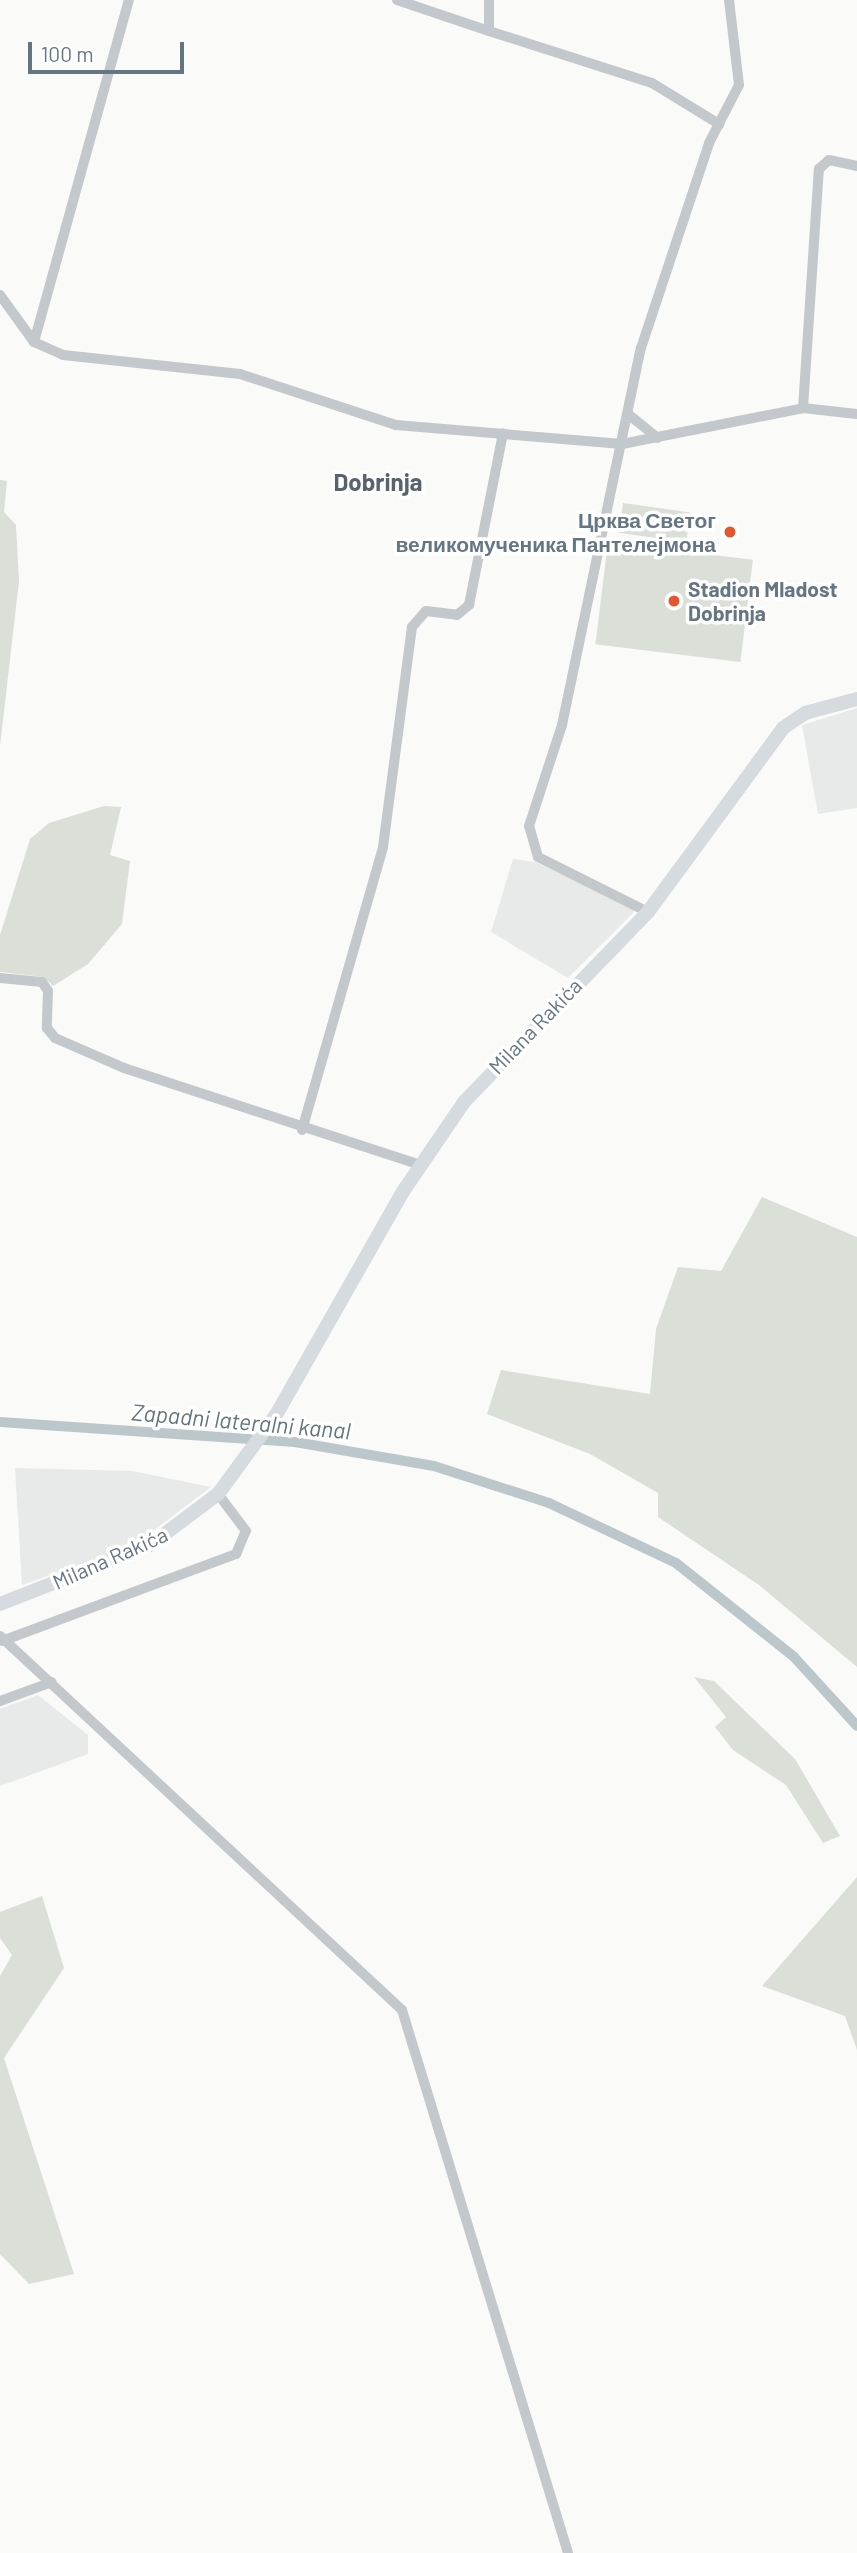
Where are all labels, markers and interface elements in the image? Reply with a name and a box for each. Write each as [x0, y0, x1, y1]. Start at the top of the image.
scale bar [32, 28, 187, 72]
text: 100 m [41, 41, 94, 66]
district label: Dobrinja [334, 468, 422, 496]
place label: Црква Светог великомученика Пантелејмона [395, 507, 716, 557]
marker: Црква Светог великомученика Пантелејмона [722, 524, 738, 540]
place label: Stadion Mladost Dobrinja [688, 576, 837, 626]
marker: Stadion Mladost Dobrinja [666, 593, 682, 609]
street label: Milana Rakića [483, 973, 587, 1079]
water label: Zapadni lateralni kanal [130, 1398, 352, 1444]
street label: Milana Rakića [49, 1521, 171, 1595]

